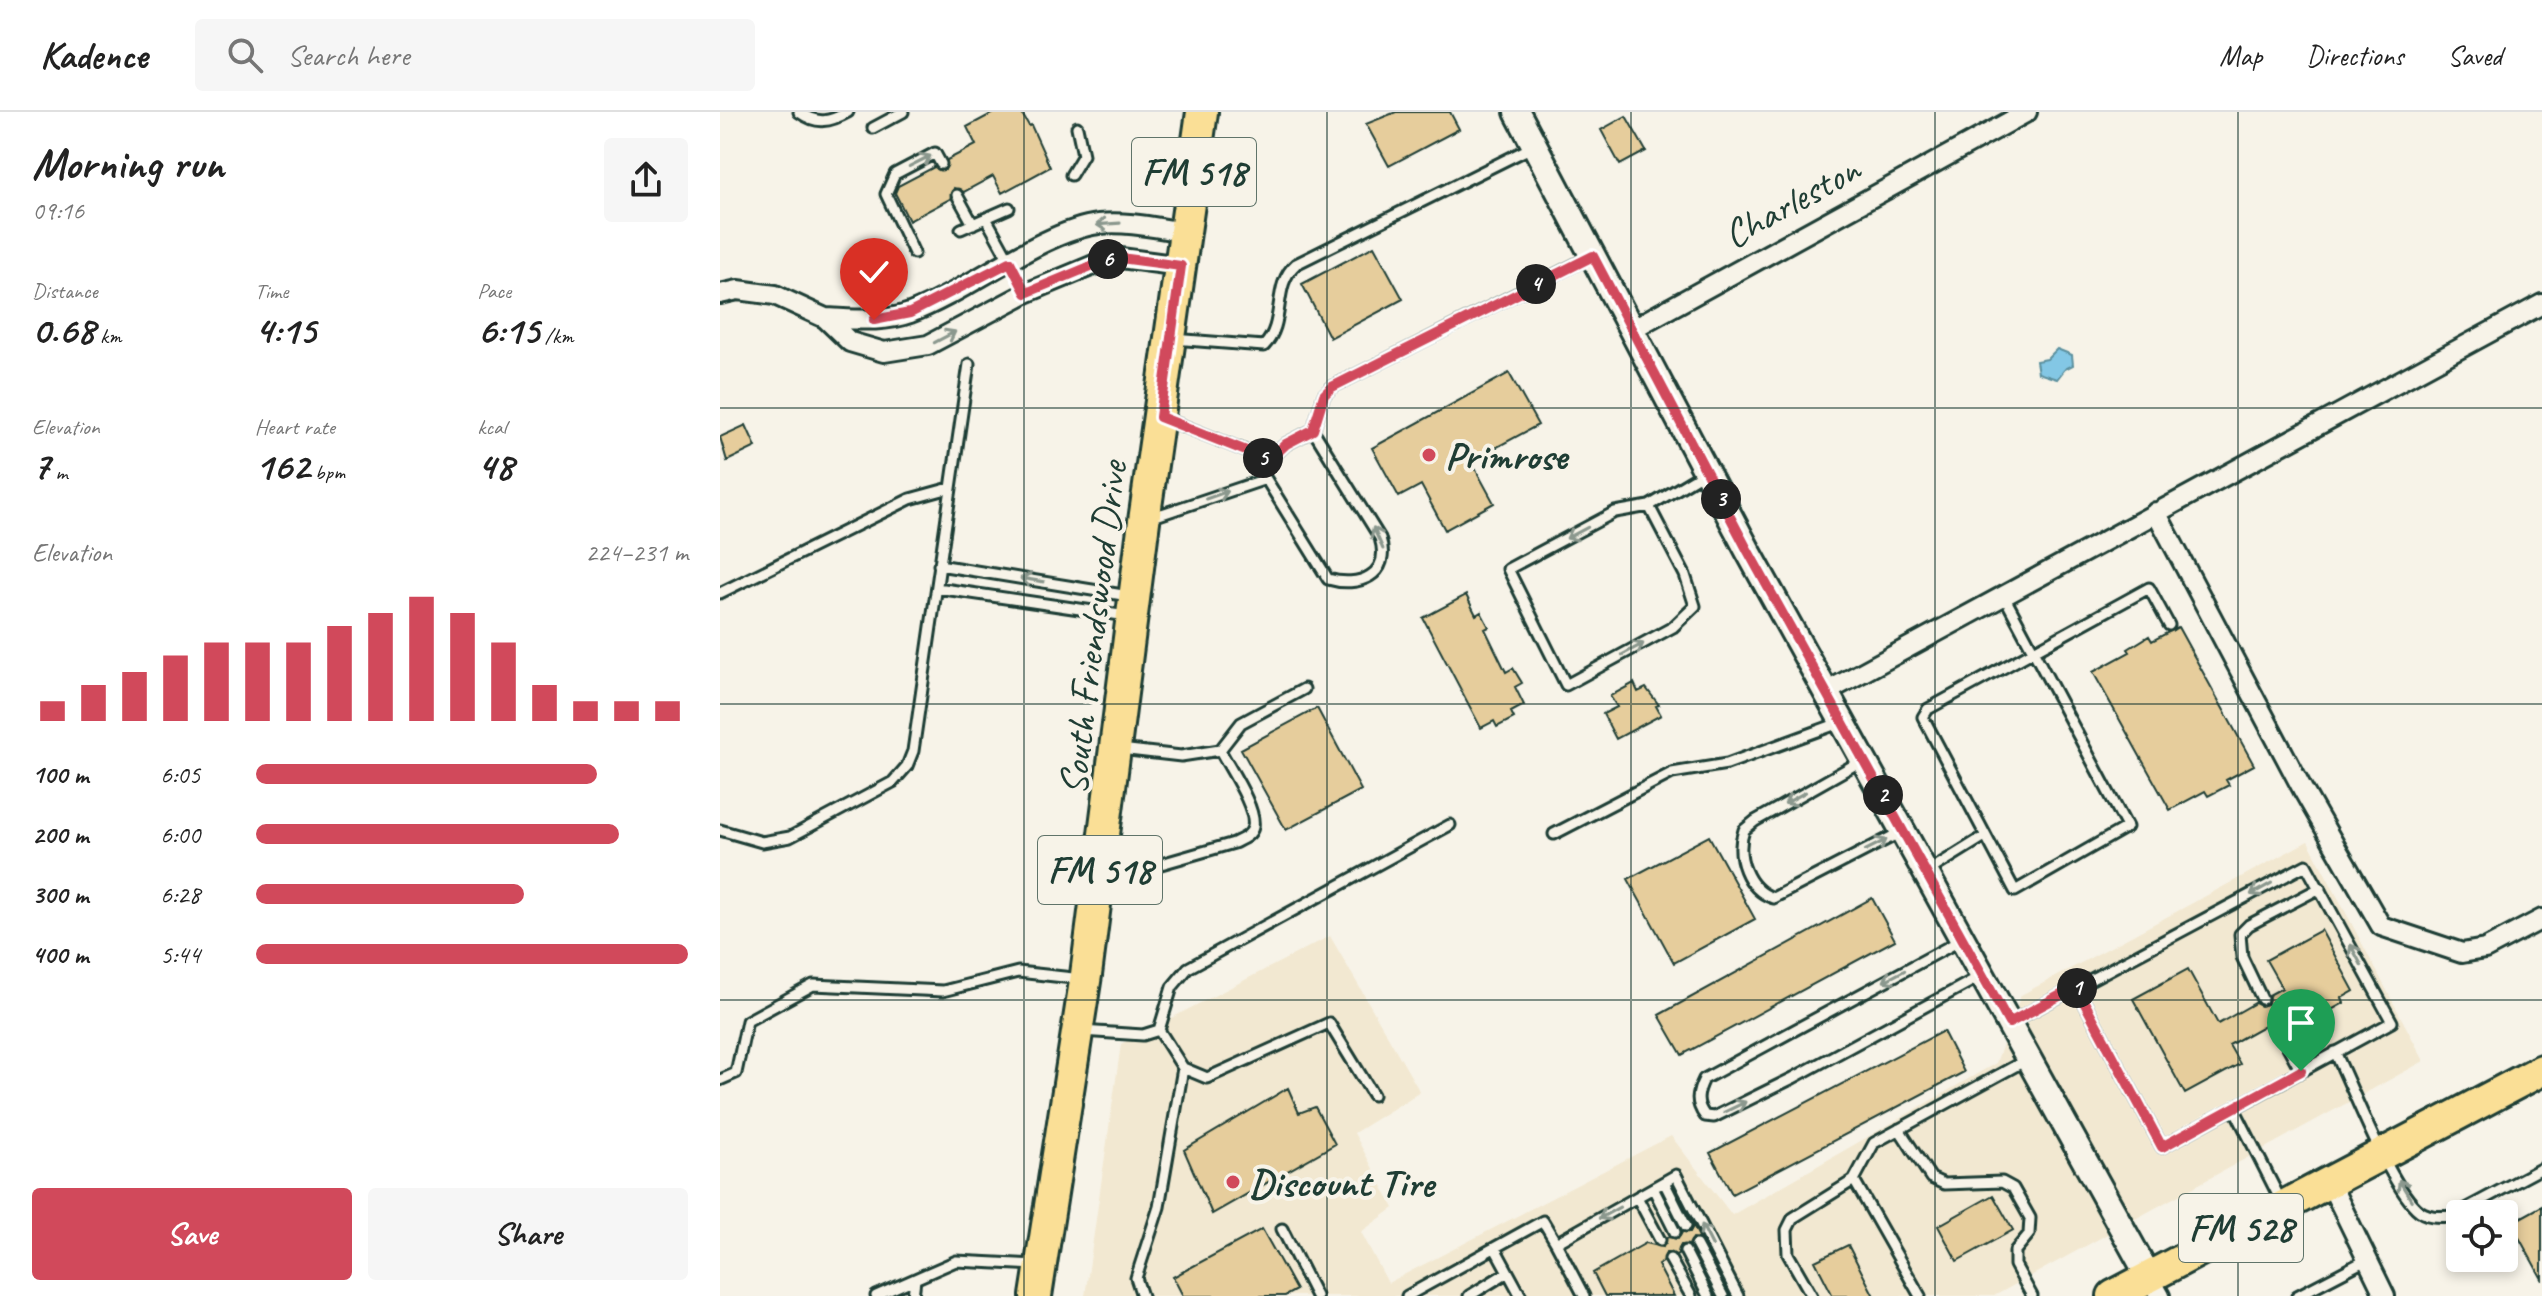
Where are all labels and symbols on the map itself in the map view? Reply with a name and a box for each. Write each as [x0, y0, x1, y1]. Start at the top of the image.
road number: FM 518 [1132, 138, 1256, 206]
street label: Charleston [1715, 143, 1870, 260]
one-way arrow [908, 152, 932, 168]
one-way arrow [1095, 217, 1122, 232]
pin [840, 238, 908, 320]
pin: 6 [1088, 239, 1128, 279]
pin: 4 [1516, 264, 1556, 304]
one-way arrow [933, 328, 956, 344]
place label: Primrose [1445, 431, 1570, 481]
pin: 5 [1243, 438, 1283, 478]
marker: Primrose [1420, 446, 1438, 464]
street label: South Friendswood Drive [1048, 456, 1139, 798]
pin: 3 [1701, 479, 1741, 519]
one-way arrow [1205, 487, 1230, 502]
one-way arrow [1566, 525, 1590, 541]
one-way arrow [1369, 526, 1384, 551]
one-way arrow [1020, 572, 1045, 587]
one-way arrow [1621, 640, 1644, 656]
pin: 2 [1863, 775, 1903, 815]
one-way arrow [1784, 790, 1807, 806]
road number: FM 518 [1038, 836, 1162, 904]
one-way arrow [1864, 837, 1887, 853]
one-way arrow [2250, 881, 2273, 897]
one-way arrow [2348, 944, 2364, 967]
pin: 1 [2057, 968, 2097, 1008]
one-way arrow [1883, 969, 1906, 985]
pin [2267, 989, 2335, 1071]
one-way arrow [1722, 1098, 1746, 1114]
place label: Discount Tire [1249, 1158, 1436, 1208]
marker: Discount Tire [1224, 1173, 1242, 1191]
one-way arrow [2396, 1179, 2412, 1202]
road number: FM 528 [2179, 1194, 2303, 1262]
one-way arrow [1597, 1206, 1621, 1221]
one-way arrow [1699, 1224, 1715, 1248]

